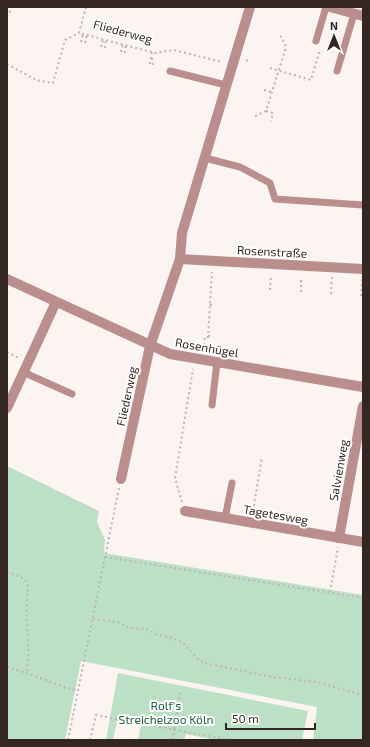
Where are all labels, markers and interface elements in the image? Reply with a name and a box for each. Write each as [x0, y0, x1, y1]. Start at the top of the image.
street label: Fliederweg [92, 16, 154, 46]
north arrow [314, 16, 354, 56]
text: N [330, 19, 338, 32]
street label: Rosenstraße [237, 242, 307, 260]
street label: Rosenhügel [174, 335, 240, 360]
street label: Fliederweg [113, 365, 139, 427]
street label: Salvienweg [326, 438, 350, 502]
street label: Tagetesweg [242, 501, 310, 527]
park label: Rolf's Streichelzoo Köln [119, 698, 213, 726]
scale bar [226, 705, 315, 731]
text: 50 m [232, 711, 259, 725]

